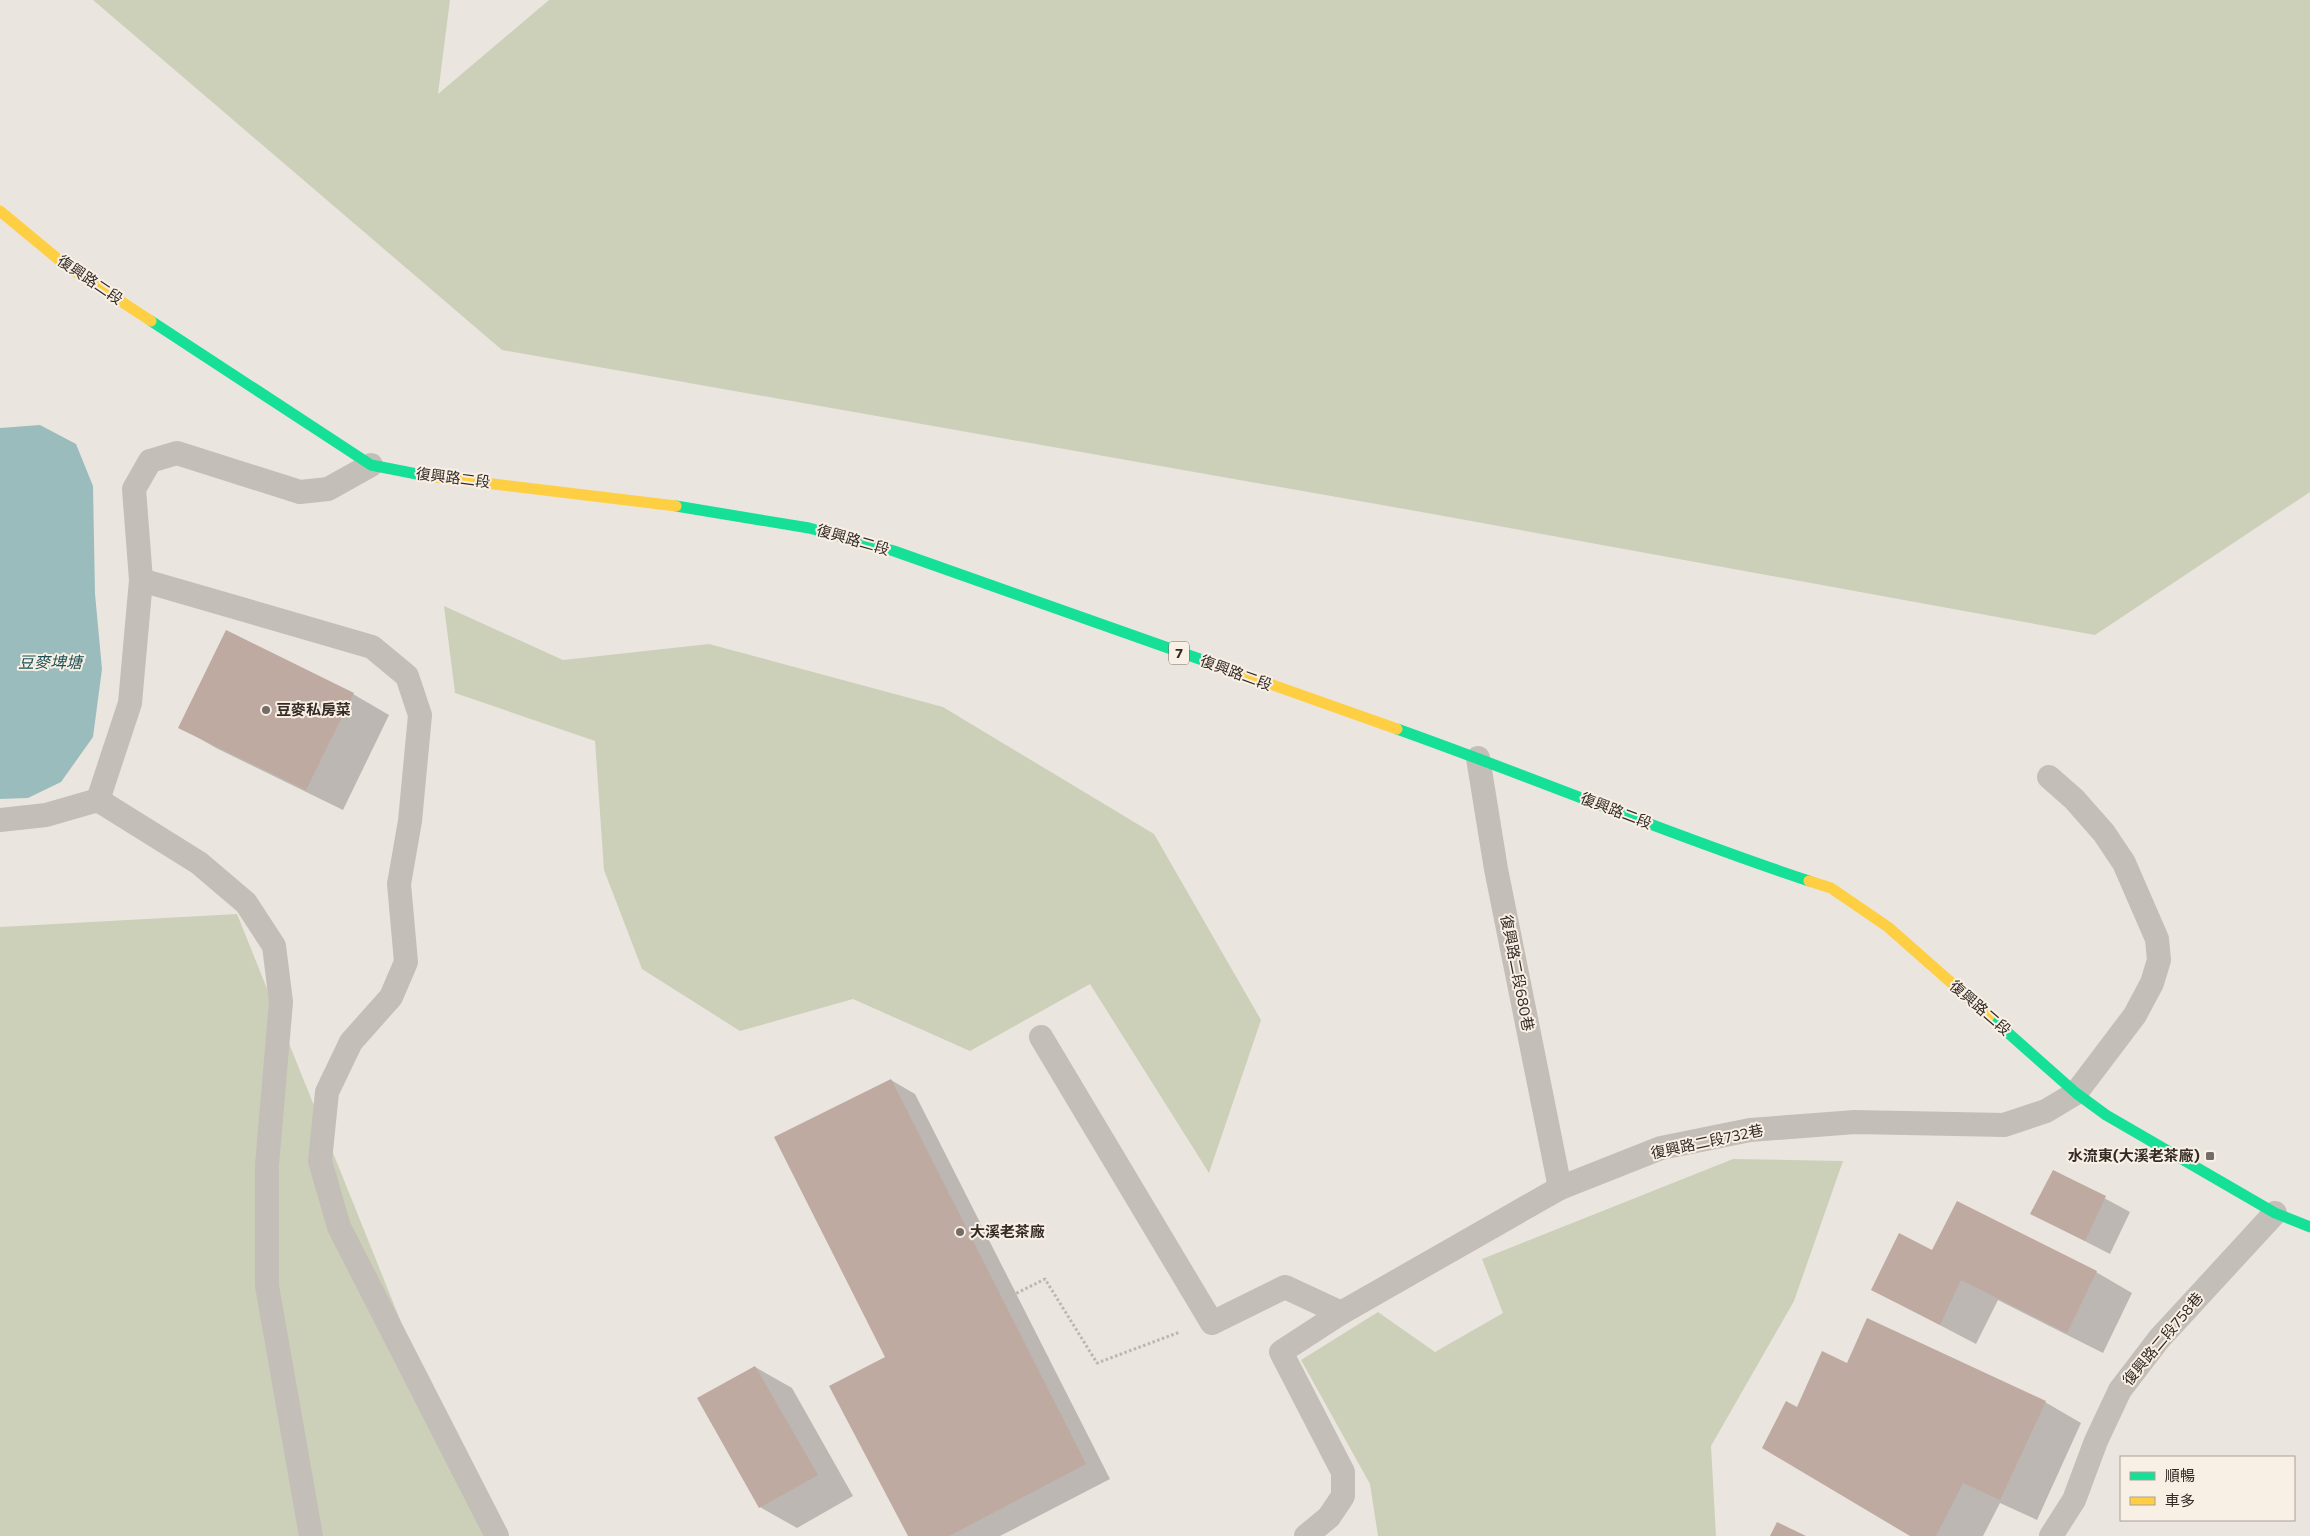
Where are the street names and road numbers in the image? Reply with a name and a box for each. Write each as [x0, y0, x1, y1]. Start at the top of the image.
street label: 復興路二段 [54, 251, 127, 308]
street label: 復興路二段 [415, 464, 491, 491]
street label: 復興路二段 [815, 520, 892, 558]
road number: 7 [1169, 641, 1189, 664]
street label: 復興路二段 [1198, 651, 1275, 693]
street label: 復興路二段 [1578, 788, 1655, 832]
street label: 復興路二段680巷 [1498, 913, 1538, 1032]
street label: 復興路二段 [1946, 976, 2015, 1039]
street label: 復興路二段732巷 [1649, 1120, 1765, 1162]
street label: 復興路二段758巷 [2118, 1288, 2206, 1388]

